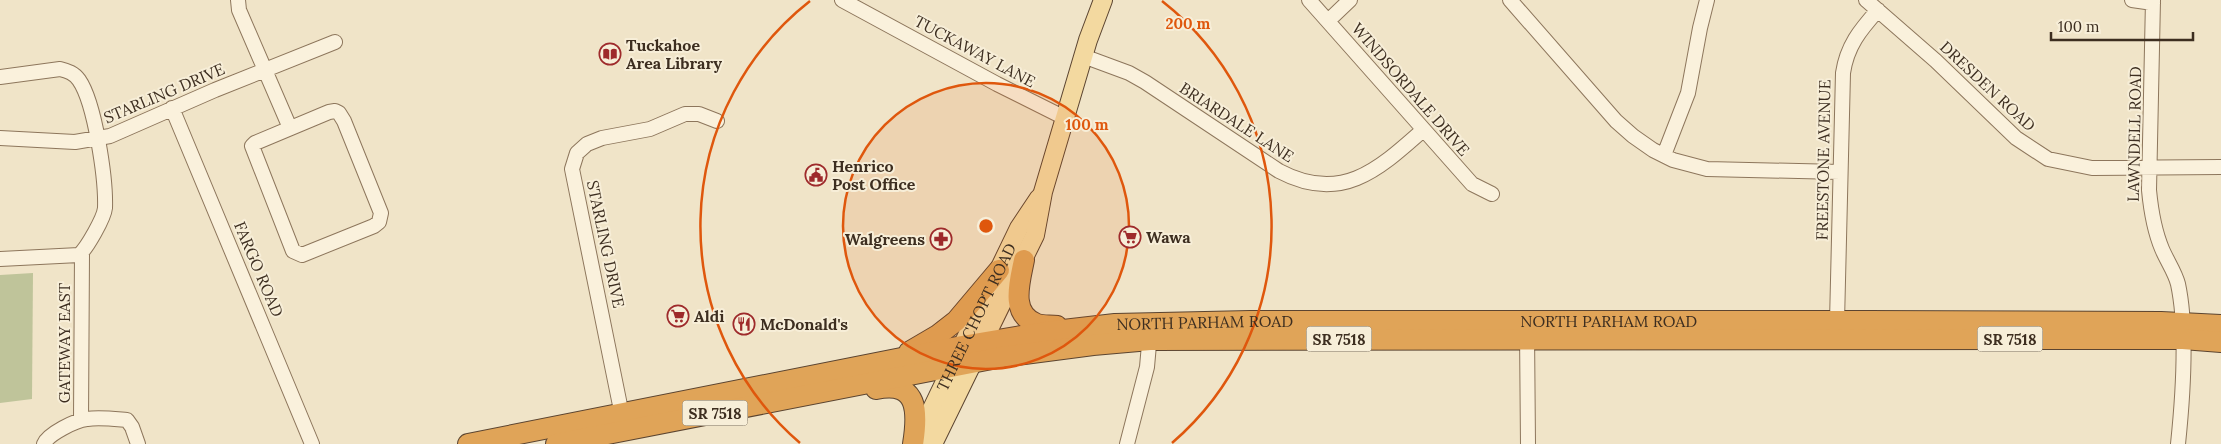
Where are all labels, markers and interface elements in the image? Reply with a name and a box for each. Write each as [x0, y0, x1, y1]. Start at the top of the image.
scale bar [2051, 10, 2194, 42]
street label: TUCKAWAY LANE [911, 11, 1039, 91]
text: 200 m [1166, 14, 1211, 33]
text: 100 m [2058, 17, 2099, 36]
street label: WINDSORDALE DRIVE [1348, 18, 1474, 160]
place label: Tuckahoe Area Library [626, 35, 722, 73]
street label: DRESDEN ROAD [1936, 37, 2040, 135]
library icon: Tuckahoe Area Library [598, 42, 622, 66]
street label: STARLING DRIVE [100, 58, 228, 128]
street label: LAWNDELL ROAD [2123, 66, 2145, 202]
street label: BRIARDALE LANE [1176, 78, 1298, 166]
street label: FREESTONE AVENUE [1812, 79, 1834, 241]
text: 100 m [1066, 115, 1109, 134]
place label: Henrico Post Office [832, 156, 916, 194]
public building icon: Henrico Post Office [804, 163, 828, 187]
street label: STARLING DRIVE [583, 179, 629, 310]
centre of rings [977, 217, 995, 235]
street label: FARGO ROAD [230, 218, 288, 320]
supermarket icon: Wawa [1118, 225, 1142, 249]
pharmacy icon: Walgreens [929, 227, 953, 251]
place label: Wawa [1146, 227, 1191, 247]
place label: Walgreens [845, 229, 925, 249]
street label: THREE CHOPT ROAD [932, 240, 1020, 394]
street label: GATEWAY EAST [54, 283, 74, 403]
supermarket icon: Aldi [666, 304, 690, 328]
place label: Aldi [694, 306, 724, 326]
street label: NORTH PARHAM ROAD [1116, 311, 1293, 334]
street label: NORTH PARHAM ROAD [1520, 311, 1697, 331]
restaurant icon: McDonald's [732, 312, 756, 336]
place label: McDonald's [760, 314, 848, 334]
road number: SR 7518 [1306, 326, 1372, 352]
road number: SR 7518 [1978, 326, 2042, 352]
road number: SR 7518 [682, 400, 748, 426]

